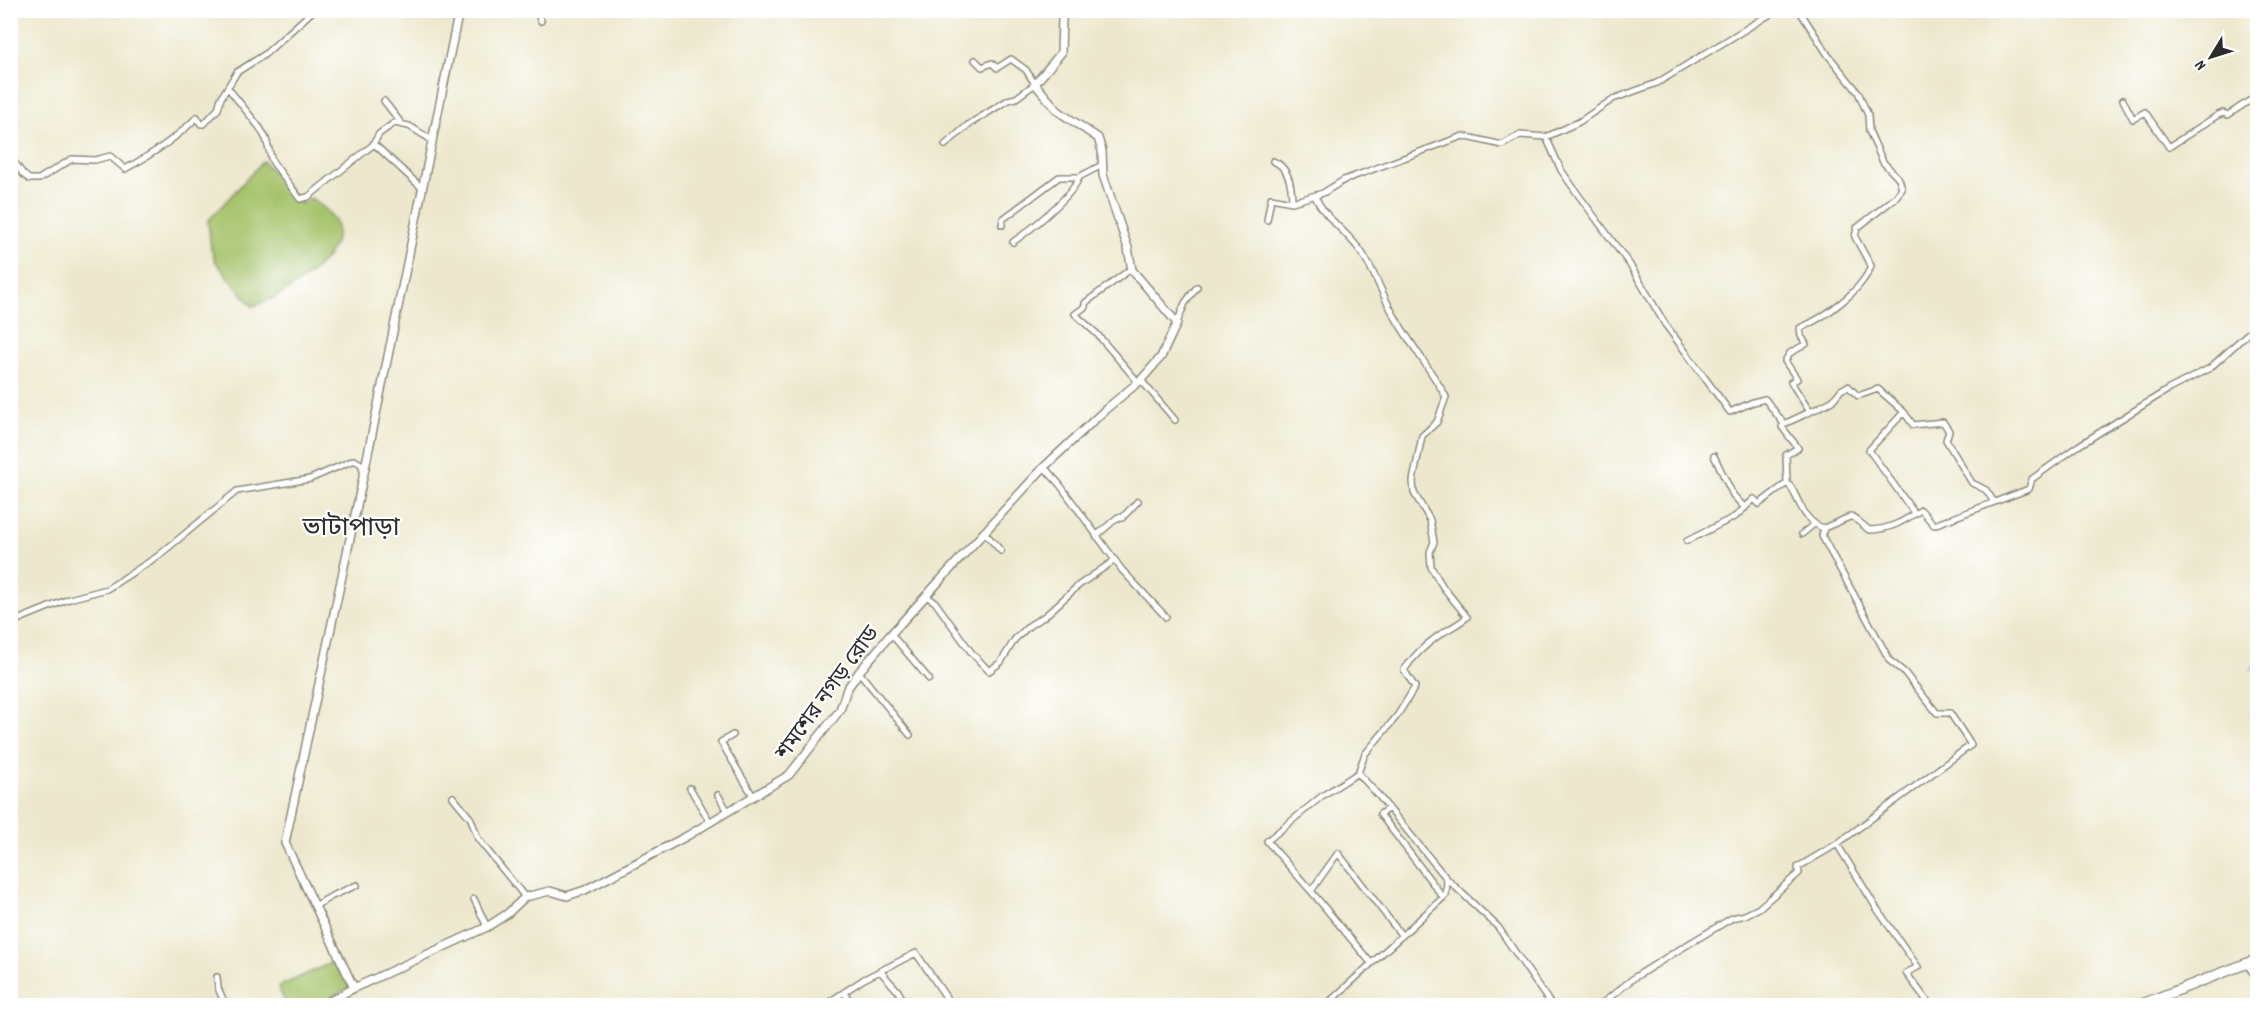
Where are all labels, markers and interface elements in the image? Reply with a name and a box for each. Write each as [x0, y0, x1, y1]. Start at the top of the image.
north arrow [2181, 27, 2241, 87]
text: N [2190, 54, 2213, 75]
district label: ভাটাপাড়া [301, 511, 401, 548]
street label: শমশের নগড় রোড [769, 620, 888, 768]

